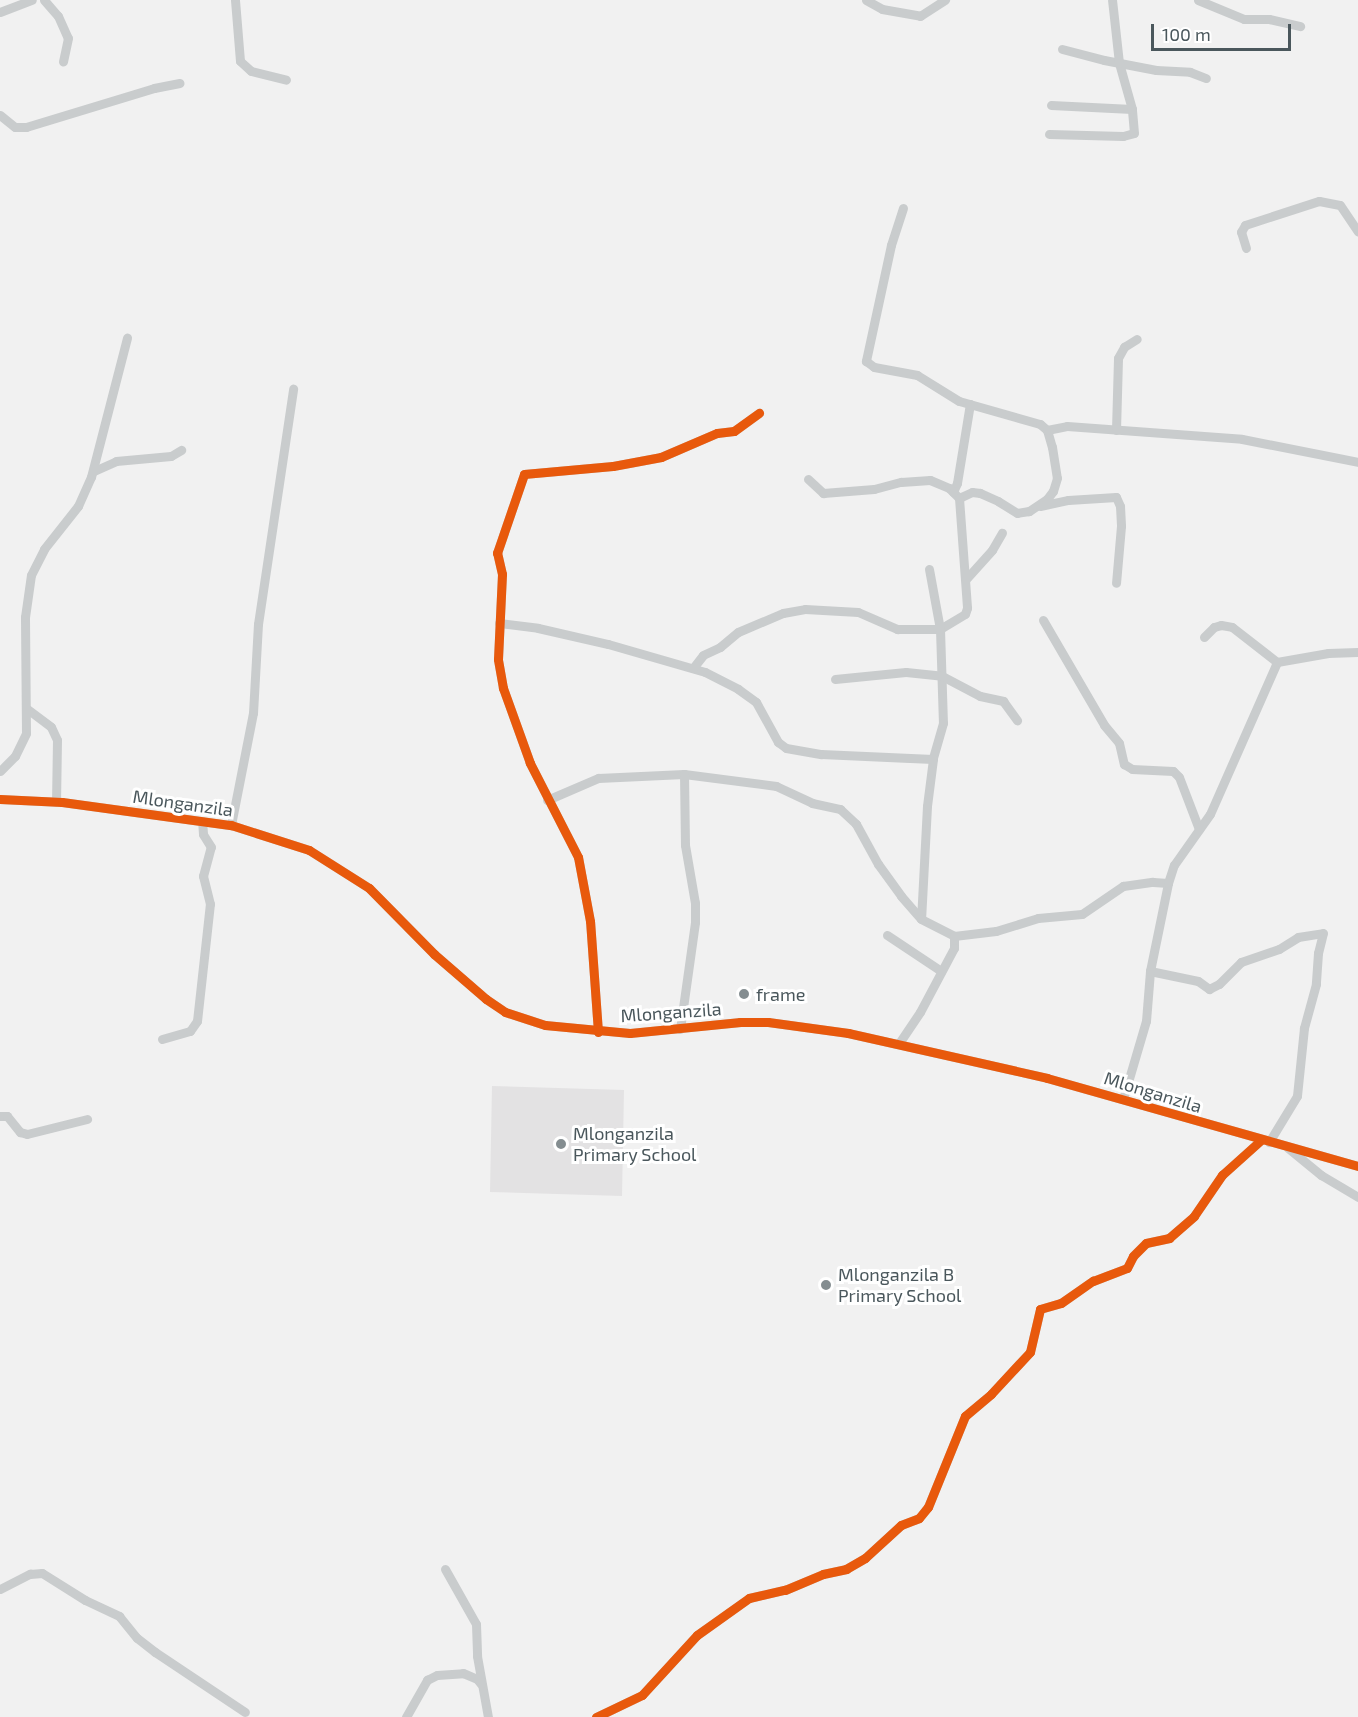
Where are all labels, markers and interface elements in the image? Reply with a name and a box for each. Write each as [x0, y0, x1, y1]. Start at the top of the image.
scale bar [1154, 12, 1294, 50]
text: 100 m [1162, 23, 1211, 45]
street label: Mlonganzila [131, 785, 235, 821]
place label: frame [756, 983, 805, 1005]
marker: frame [737, 987, 751, 1001]
street label: Mlonganzila [620, 998, 722, 1026]
street label: Mlonganzila [1102, 1067, 1204, 1117]
place label: Mlonganzila Primary School [573, 1123, 697, 1166]
marker: Mlonganzila Primary School [554, 1137, 568, 1151]
place label: Mlonganzila B Primary School [838, 1264, 962, 1306]
marker: Mlonganzila B Primary School [819, 1278, 833, 1292]

